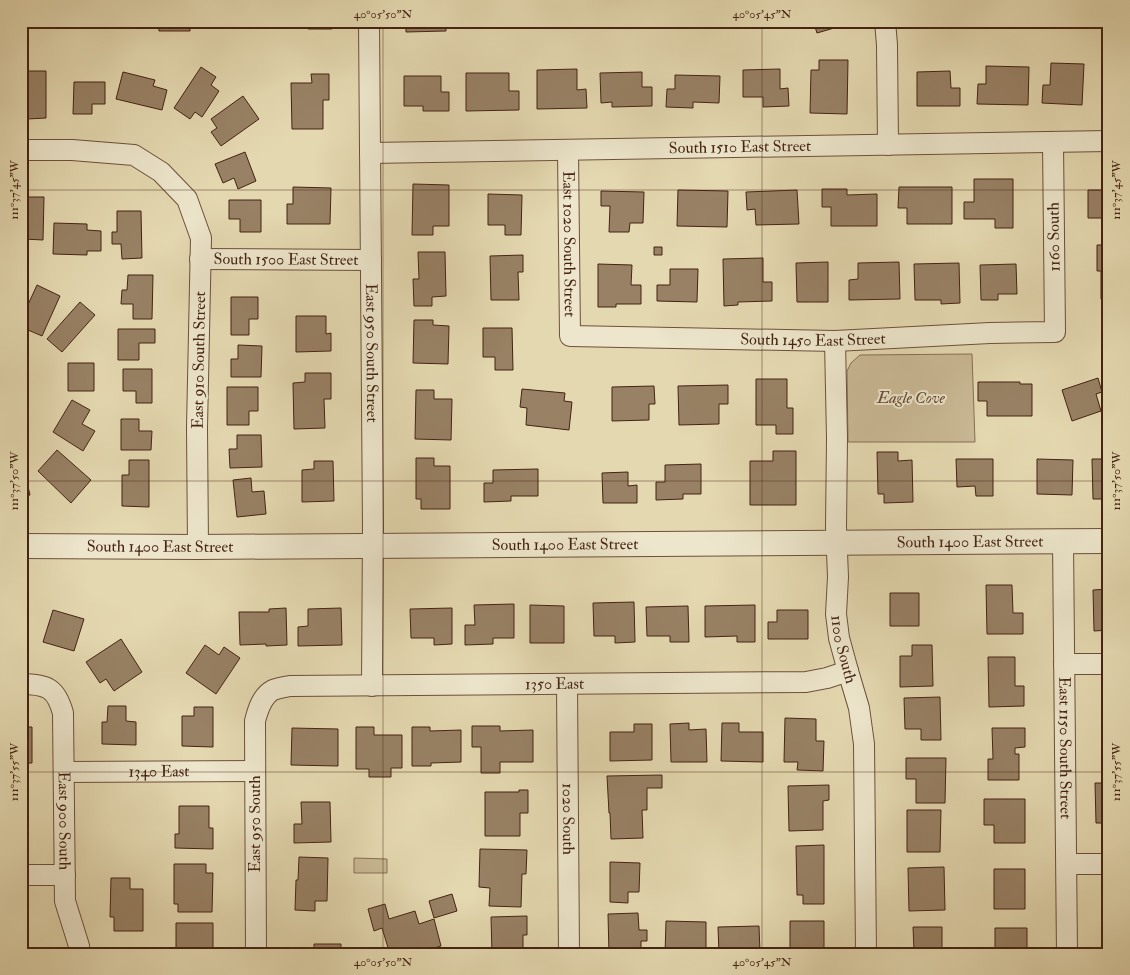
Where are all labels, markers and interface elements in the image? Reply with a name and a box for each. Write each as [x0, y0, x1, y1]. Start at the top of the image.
text: 40°05'50"N [354, 7, 413, 22]
text: 40°05'45"N [732, 7, 792, 22]
street label: South 1510 East Street [669, 136, 811, 158]
text: 111°37'45"W [7, 159, 22, 220]
text: 111°37'45"W [1109, 159, 1124, 220]
street label: East 1020 South Street [558, 171, 580, 317]
street label: 1160 South [1043, 202, 1065, 272]
street label: South 1500 East Street [213, 249, 359, 270]
street label: East 950 South Street [361, 283, 382, 423]
street label: East 910 South Street [188, 291, 210, 429]
street label: South 1450 East Street [740, 328, 886, 351]
park label: Eagle Cove [876, 388, 946, 408]
text: 111°37'50"W [7, 451, 22, 511]
text: 111°37'50"W [1109, 451, 1124, 511]
street label: South 1400 East Street [897, 531, 1043, 552]
street label: South 1400 East Street [492, 534, 638, 555]
street label: South 1400 East Street [87, 536, 233, 557]
street label: 1100 South [826, 614, 861, 686]
street label: 1350 East [525, 674, 584, 694]
street label: East 1150 South Street [1054, 677, 1076, 819]
text: 111°37'55"W [7, 742, 22, 801]
text: 111°37'55"W [1109, 742, 1124, 801]
street label: 1340 East [129, 761, 189, 782]
street label: East 900 South [54, 771, 75, 871]
street label: East 950 South [245, 775, 265, 873]
street label: 1020 South [558, 783, 578, 856]
text: 40°05'50"N [354, 955, 413, 970]
text: 40°05'45"N [732, 955, 792, 970]

